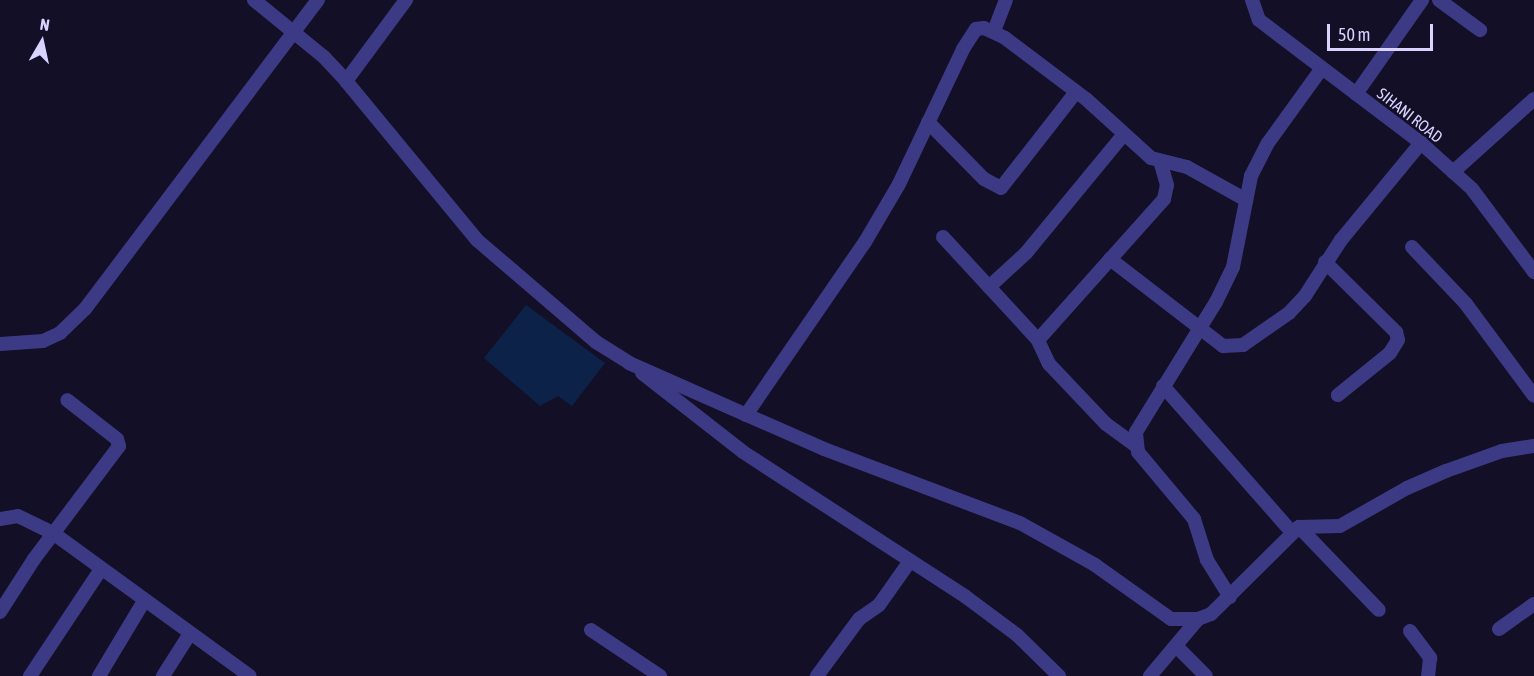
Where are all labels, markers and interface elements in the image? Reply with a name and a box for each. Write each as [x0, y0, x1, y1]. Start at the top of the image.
north arrow [12, 12, 72, 72]
scale bar [1330, 12, 1436, 50]
text: N [39, 15, 51, 34]
text: 50 m [1338, 24, 1370, 45]
street label: SIHANI ROAD [1374, 84, 1446, 146]

